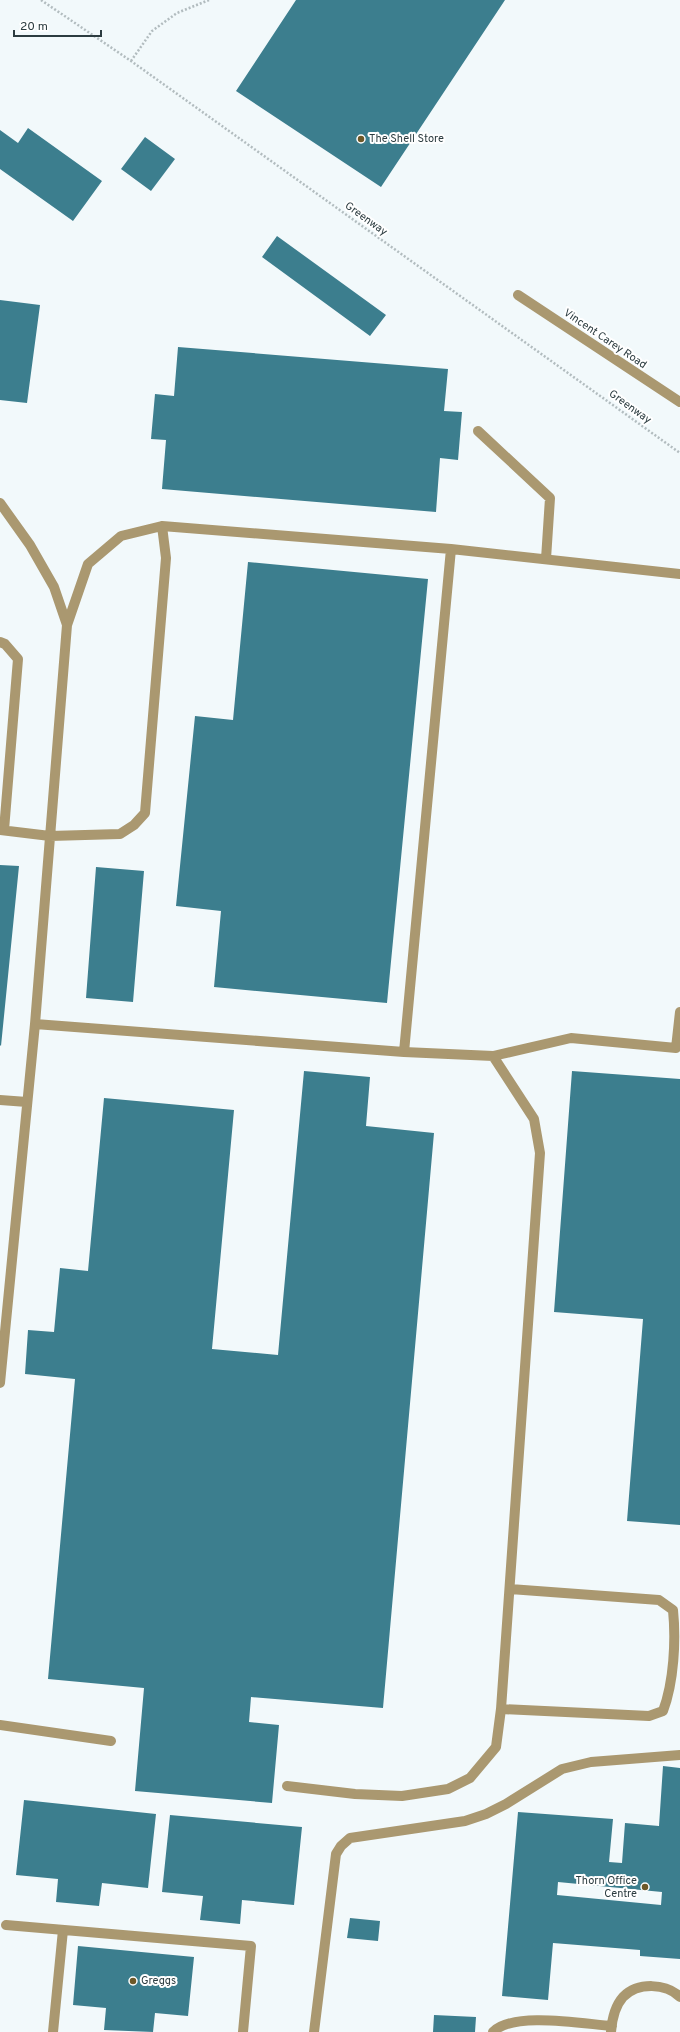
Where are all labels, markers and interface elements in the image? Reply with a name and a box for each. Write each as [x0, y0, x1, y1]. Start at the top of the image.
scale bar [14, 12, 101, 38]
text: 20 m [20, 19, 48, 35]
place label: The Shell Store [369, 132, 444, 146]
marker: The Shell Store [356, 134, 366, 144]
street label: Greenway [342, 199, 390, 239]
street label: Vincent Carey Road [561, 306, 649, 372]
street label: Greenway [606, 387, 654, 427]
place label: Thorn Office Centre [575, 1874, 637, 1901]
marker: Thorn Office Centre [640, 1882, 650, 1892]
place label: Greggs [141, 1974, 176, 1988]
marker: Greggs [128, 1976, 138, 1986]

